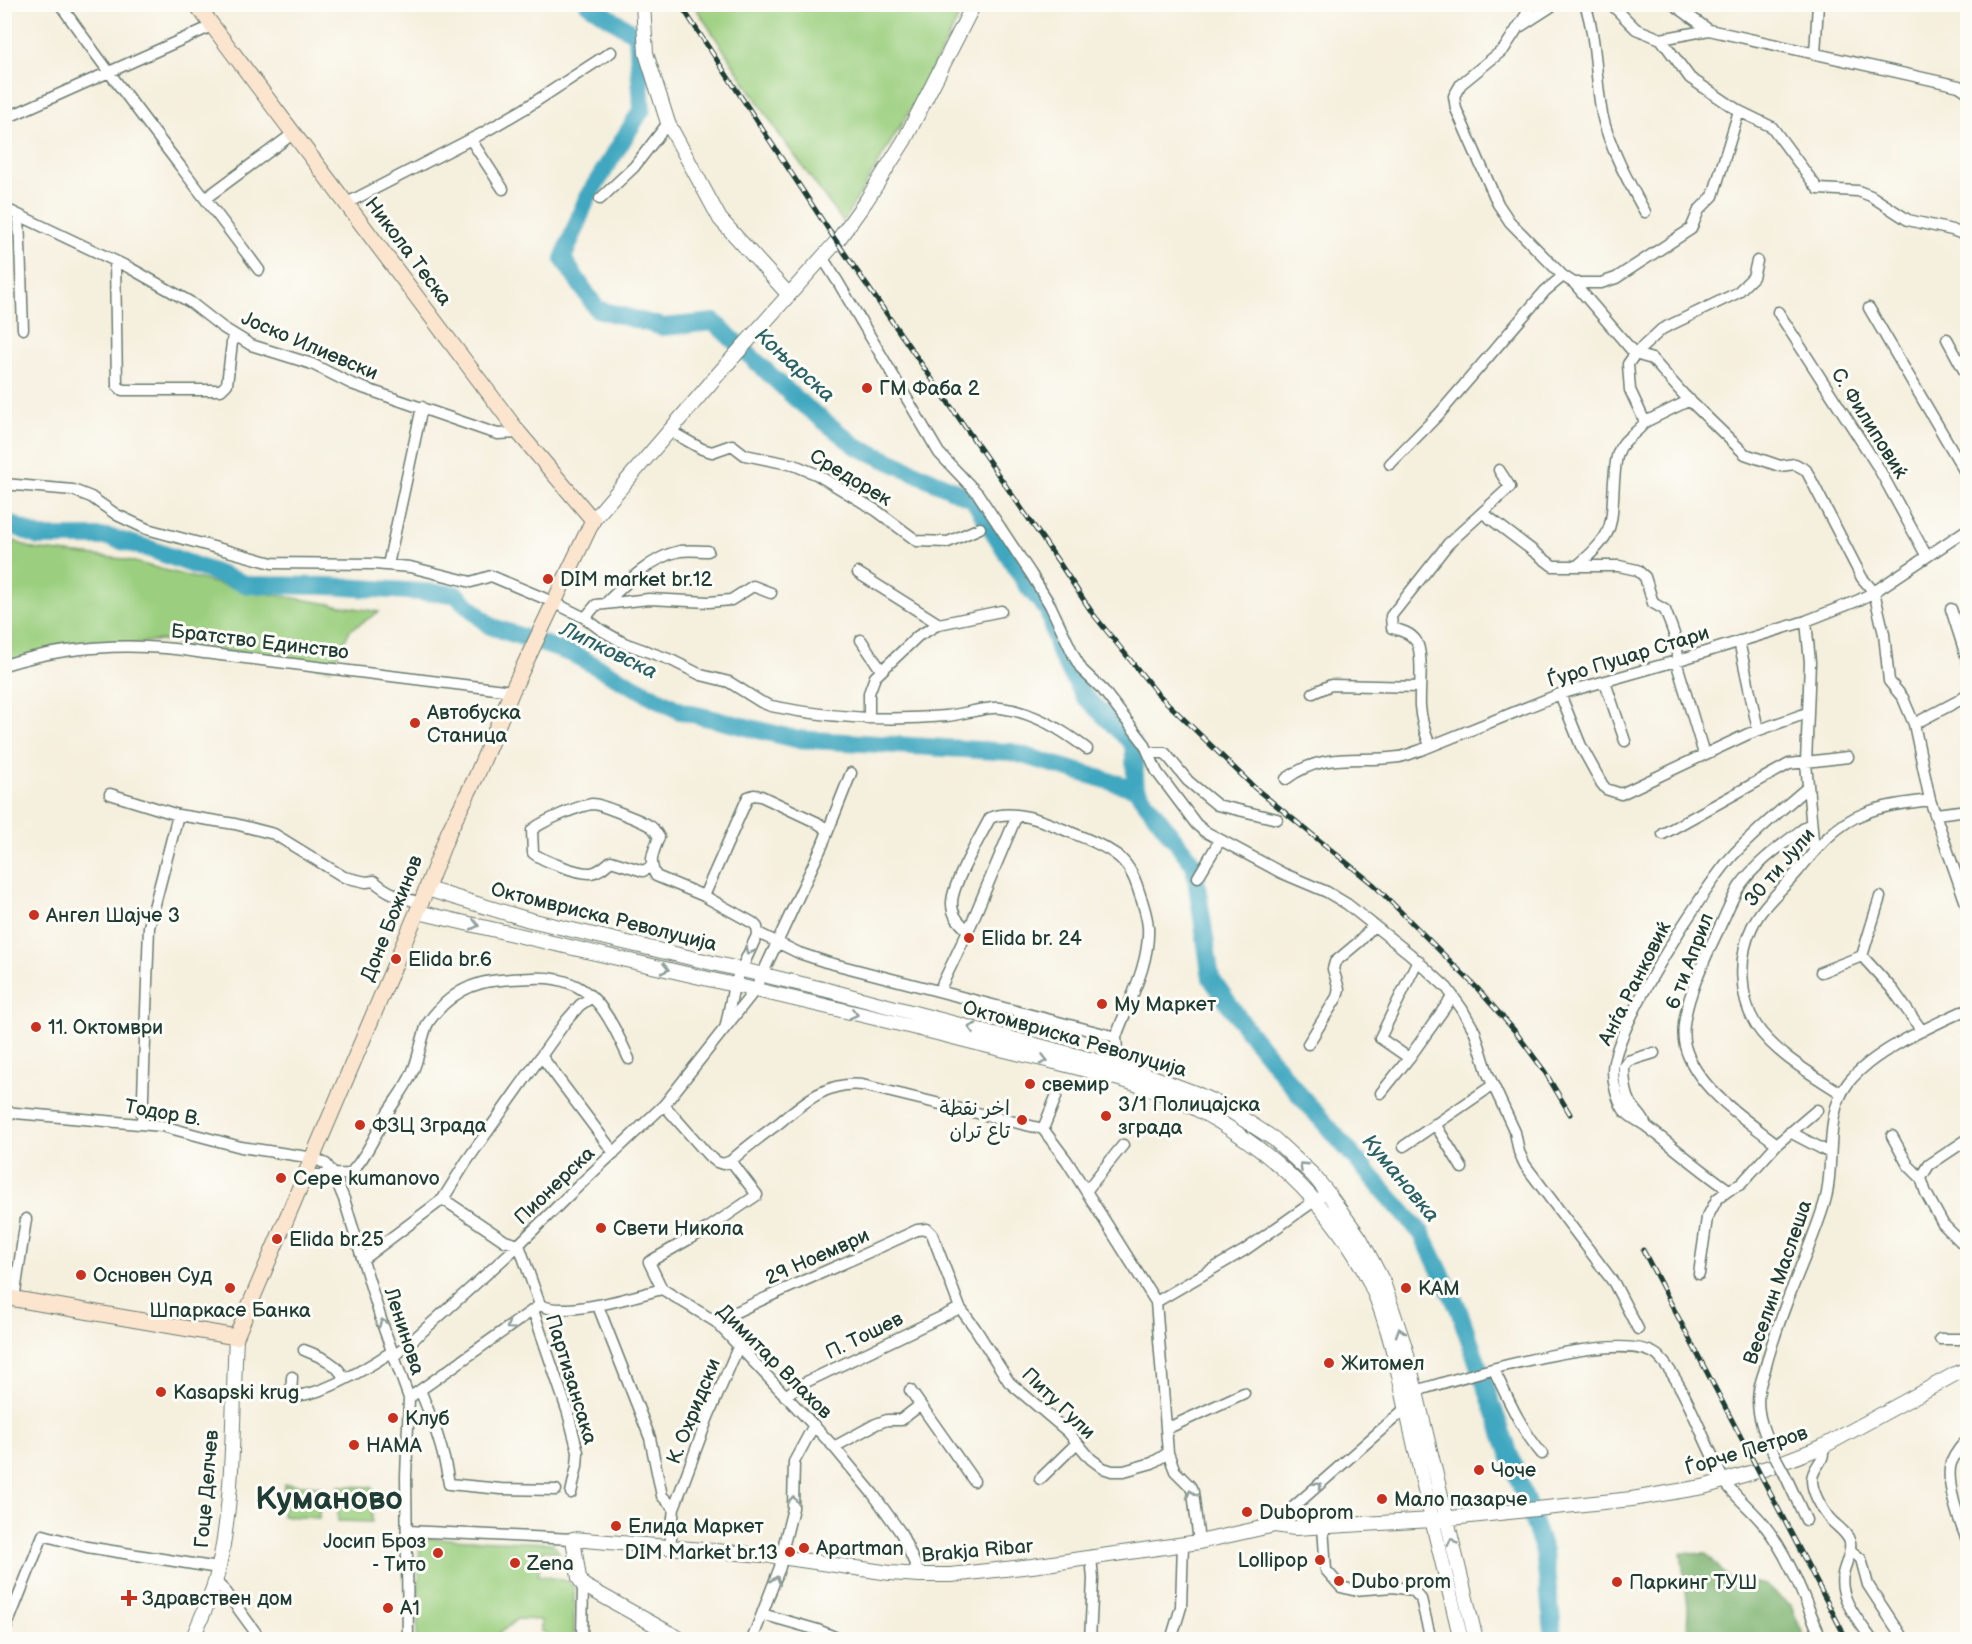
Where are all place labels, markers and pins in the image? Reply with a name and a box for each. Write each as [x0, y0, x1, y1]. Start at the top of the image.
place label: ГМ Фаба 2 [879, 377, 980, 401]
marker: ГМ Фаба 2 [860, 381, 874, 395]
place label: DIM market br.12 [560, 568, 712, 592]
marker: DIM market br.12 [541, 572, 555, 586]
place label: Автобуска Станица [426, 701, 521, 748]
marker: Автобуска Станица [408, 716, 422, 730]
place label: Ангел Шајче 3 [45, 904, 180, 928]
marker: Ангел Шајче 3 [27, 908, 41, 922]
place label: Elida br. 24 [981, 927, 1082, 951]
marker: Elida br. 24 [962, 931, 976, 945]
place label: Elida br.6 [408, 948, 492, 972]
marker: Elida br.6 [389, 952, 403, 966]
place label: Му Маркет [1114, 993, 1217, 1017]
marker: Му Маркет [1095, 997, 1109, 1011]
place label: 11. Октомври [48, 1016, 163, 1040]
marker: 11. Октомври [29, 1020, 43, 1034]
place label: свемир [1042, 1073, 1110, 1097]
marker: свемир [1023, 1077, 1037, 1091]
place label: 3/1 Полицајска зграда [1118, 1093, 1261, 1140]
place label: اخر نقطة تاع تران [940, 1097, 1010, 1145]
marker: 3/1 Полицајска зграда [1099, 1109, 1113, 1123]
marker: اخر نقطة تاع تران [1015, 1113, 1029, 1127]
place label: ФЗЦ Зграда [372, 1114, 487, 1138]
marker: ФЗЦ Зграда [353, 1118, 367, 1132]
place label: Cepe kumanovo [293, 1167, 440, 1191]
marker: Cepe kumanovo [274, 1171, 288, 1185]
place label: Свети Никола [613, 1217, 744, 1241]
marker: Свети Никола [594, 1221, 608, 1235]
place label: Elida br.25 [289, 1228, 384, 1252]
marker: Elida br.25 [270, 1232, 284, 1246]
place label: Основен Суд [93, 1264, 212, 1288]
marker: Основен Суд [74, 1268, 88, 1282]
place label: КАМ [1418, 1277, 1460, 1301]
marker: Шпаркасе Банка [223, 1281, 237, 1295]
marker: КАМ [1399, 1281, 1413, 1295]
place label: Шпаркасе Банка [149, 1299, 311, 1323]
place label: Житомел [1341, 1352, 1425, 1376]
marker: Житомел [1322, 1356, 1336, 1370]
place label: Kasapski krug [173, 1381, 299, 1405]
marker: Kasapski krug [154, 1385, 168, 1399]
place label: Клуб [405, 1407, 449, 1431]
marker: Клуб [386, 1411, 400, 1425]
place label: НАМА [366, 1434, 423, 1458]
marker: НАМА [347, 1438, 361, 1452]
place label: Чоче [1491, 1459, 1536, 1483]
marker: Чоче [1472, 1463, 1486, 1477]
place label: Мало пазарче [1394, 1488, 1527, 1512]
marker: Мало пазарче [1375, 1492, 1389, 1506]
place label: Duboprom [1259, 1501, 1354, 1525]
marker: Duboprom [1240, 1505, 1254, 1519]
place label: Елида Маркет [628, 1515, 765, 1539]
marker: Елида Маркет [609, 1519, 623, 1533]
place label: Јосип Броз - Тито [323, 1530, 426, 1577]
place label: Apartman [816, 1537, 904, 1561]
place label: DIM Market br.13 [625, 1541, 778, 1565]
marker: Apartman [797, 1541, 811, 1555]
marker: DIM Market br.13 [783, 1545, 797, 1559]
marker: Јосип Броз - Тито [431, 1546, 445, 1560]
place label: Lollipop [1238, 1549, 1308, 1573]
place label: Zena [526, 1552, 574, 1576]
marker: Lollipop [1313, 1553, 1327, 1567]
marker: Zena [508, 1556, 522, 1570]
place label: Dubo prom [1351, 1570, 1451, 1594]
place label: Паркинг ТУШ [1629, 1571, 1757, 1595]
marker: Dubo prom [1332, 1574, 1346, 1588]
marker: Паркинг ТУШ [1610, 1575, 1624, 1589]
place label: Здравствен дом [142, 1587, 293, 1611]
marker: Здравствен дом [120, 1589, 138, 1607]
place label: A1 [400, 1597, 420, 1621]
marker: A1 [381, 1601, 395, 1615]

